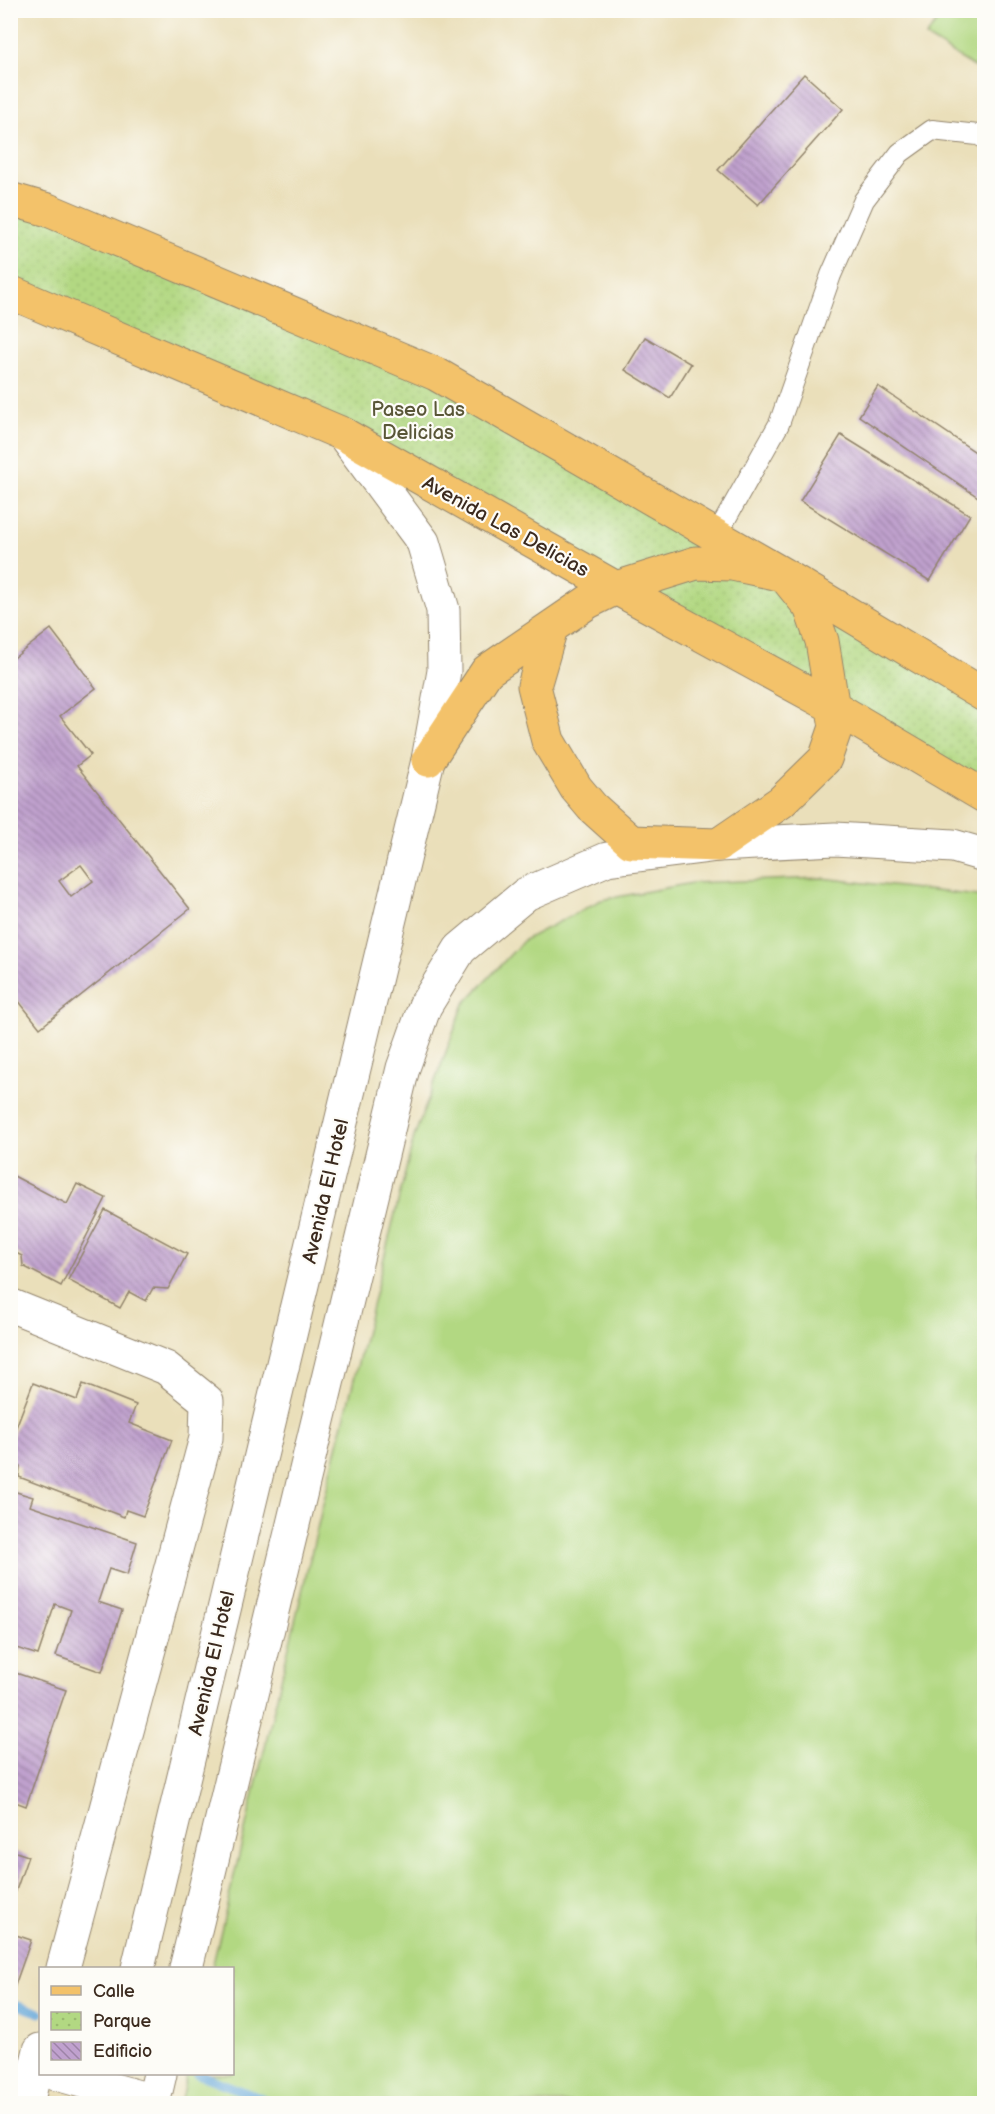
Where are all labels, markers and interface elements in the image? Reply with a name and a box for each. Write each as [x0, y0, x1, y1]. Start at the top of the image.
park label: Paseo Las Delicias [371, 398, 465, 445]
street label: Avenida Las Delicias [418, 471, 593, 583]
street label: Avenida El Hotel [298, 1117, 354, 1266]
street label: Avenida El Hotel [184, 1589, 240, 1738]
legend [39, 1967, 234, 2075]
text: Calle [93, 1981, 135, 2002]
text: Parque [93, 2011, 151, 2032]
text: Edificio [93, 2041, 152, 2062]

